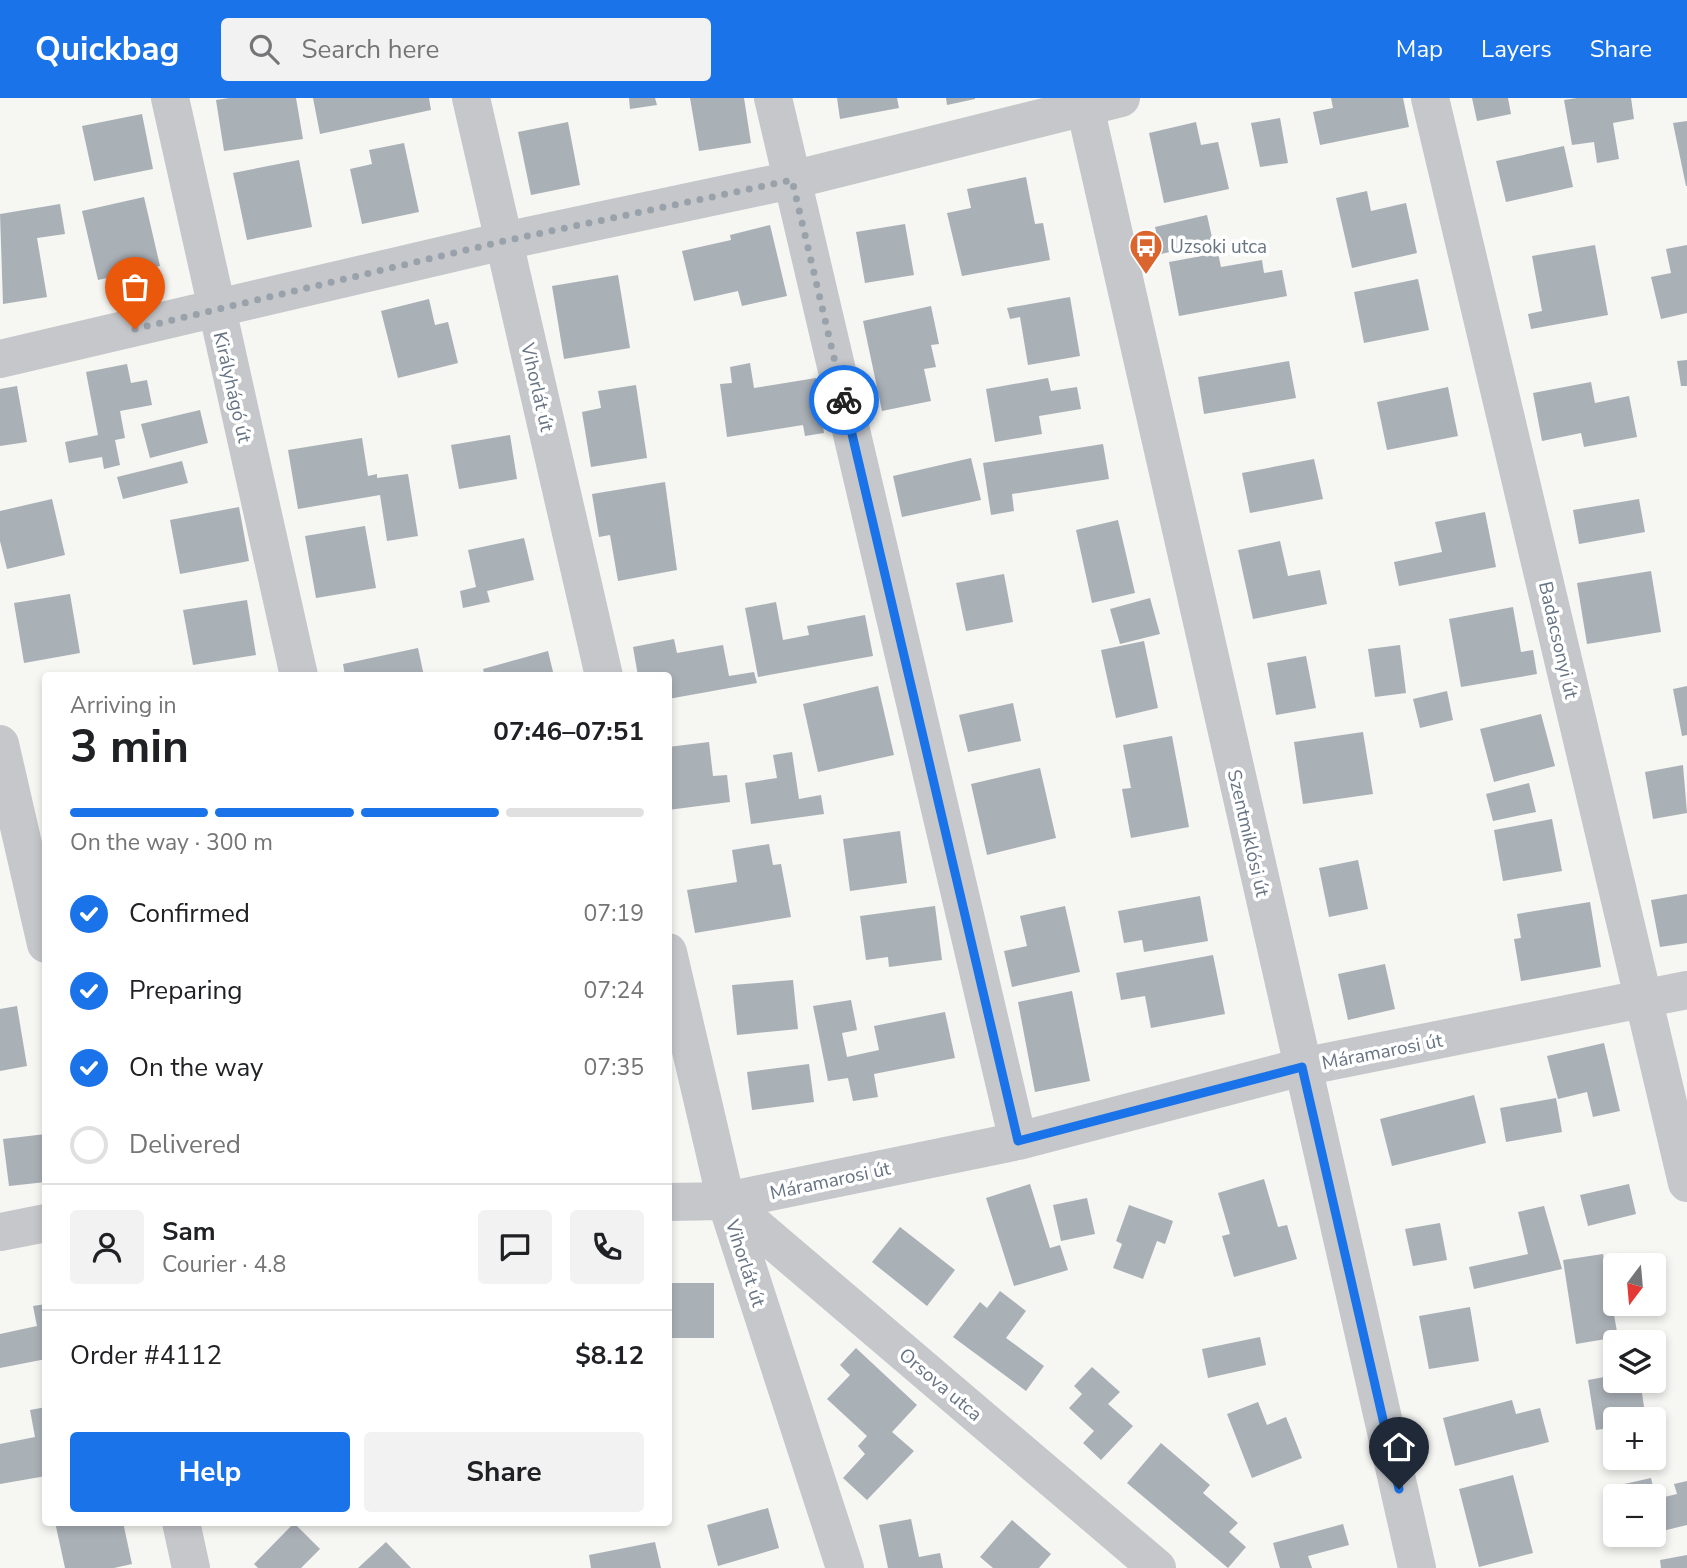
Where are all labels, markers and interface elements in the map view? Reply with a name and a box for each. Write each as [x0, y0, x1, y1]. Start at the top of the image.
search box [221, 18, 711, 81]
text: Quickbag [35, 27, 179, 72]
icon: search [245, 30, 283, 68]
text: Search here [301, 32, 439, 67]
text: Map [1396, 33, 1443, 65]
text: Layers [1481, 33, 1552, 65]
text: Share [1590, 33, 1652, 65]
bus stop icon: Uzsoki utca [1127, 227, 1165, 276]
place label: Uzsoki utca [1170, 234, 1267, 260]
pin [105, 257, 165, 329]
icon: bag [116, 268, 154, 306]
street label: Királyhágó út [207, 329, 257, 446]
street label: Vihorlát út [514, 339, 560, 434]
courier [809, 365, 879, 435]
icon: bike [825, 381, 863, 419]
street label: Badacsonyi út [1532, 579, 1584, 702]
text: Arriving in [70, 690, 177, 721]
text: 07:46–07:51 [493, 714, 644, 749]
text: 3 min [70, 715, 189, 778]
street label: Szentmiklósi út [1221, 767, 1275, 900]
text: On the way · 300 m [70, 827, 273, 858]
icon: check [70, 895, 108, 933]
text: Confirmed [129, 896, 250, 931]
text: 07:19 [584, 898, 644, 929]
icon: check [70, 972, 108, 1010]
text: Preparing [129, 973, 242, 1008]
text: 07:24 [584, 975, 644, 1006]
street label: Máramarosi út [1320, 1027, 1445, 1076]
icon: check [70, 1049, 108, 1087]
text: On the way [129, 1050, 263, 1085]
text: 07:35 [584, 1052, 644, 1083]
text: Delivered [129, 1127, 241, 1162]
street label: Máramarosi út [768, 1155, 893, 1206]
button: person [70, 1210, 144, 1284]
button: chat [478, 1210, 552, 1284]
button: phone [570, 1210, 644, 1284]
text: Sam [162, 1214, 215, 1249]
street label: Vihorlát út [718, 1215, 771, 1311]
text: Courier · 4.8 [162, 1249, 286, 1280]
north arrow [1603, 1253, 1666, 1316]
map controls [1603, 1253, 1666, 1547]
button: layers [1603, 1330, 1666, 1393]
text: Order #4112 [70, 1338, 222, 1373]
text: $8.12 [575, 1338, 644, 1373]
street label: Orsova utca [893, 1342, 988, 1427]
button: + [1603, 1407, 1666, 1470]
pin [1369, 1417, 1429, 1489]
icon: home [1380, 1428, 1418, 1466]
button: Help [70, 1432, 350, 1512]
button: Share [364, 1432, 644, 1512]
button: − [1603, 1484, 1666, 1547]

